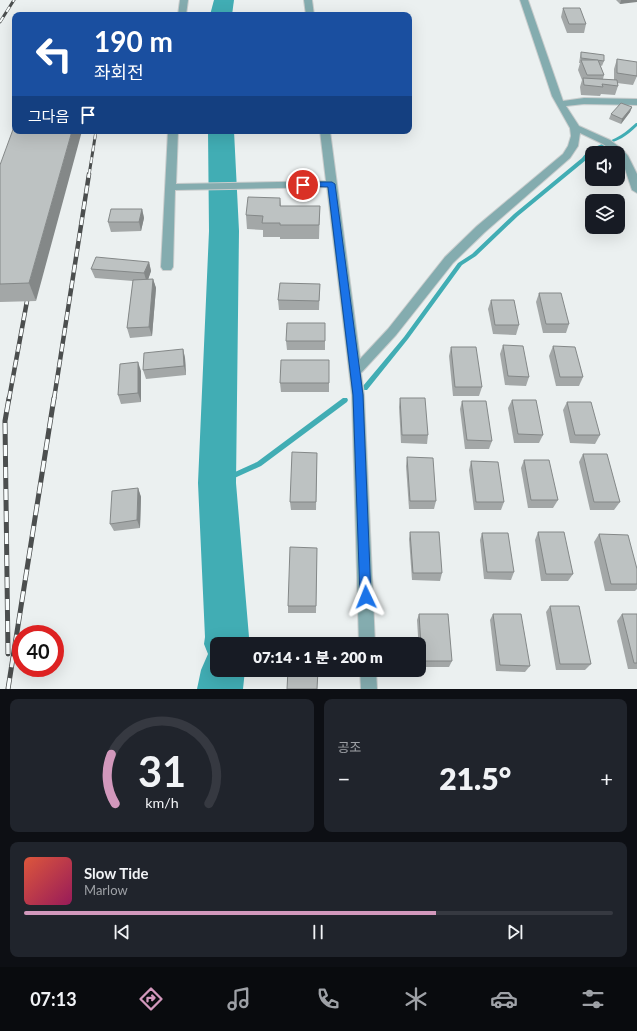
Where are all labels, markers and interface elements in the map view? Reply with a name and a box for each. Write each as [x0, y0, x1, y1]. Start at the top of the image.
text: 190 m [94, 24, 173, 58]
icon: left [28, 28, 80, 80]
text: 좌회전 [94, 61, 144, 83]
icon: arrive [77, 104, 99, 126]
text: 그다음 [28, 107, 69, 125]
map controls [585, 146, 625, 234]
button: sound [585, 146, 625, 186]
pin [286, 168, 320, 202]
icon: arrive [292, 174, 314, 196]
button: layers [585, 194, 625, 234]
position arrow [345, 576, 387, 618]
speed limit sign: 40 [12, 625, 64, 677]
text: 07:14 · 1 분 · 200 m [253, 648, 383, 666]
text: 공조 [338, 739, 361, 755]
text: 31 [138, 745, 186, 795]
text: 21.5° [439, 760, 511, 796]
text: − [338, 765, 350, 792]
text: + [600, 765, 613, 792]
text: km/h [145, 793, 178, 810]
text: Slow Tide [84, 864, 149, 882]
text: Marlow [84, 882, 128, 898]
icon: previous [111, 921, 133, 943]
icon: pause [307, 921, 329, 943]
icon: next [504, 921, 526, 943]
icon: directions [137, 985, 165, 1013]
icon: music [225, 985, 253, 1013]
icon: phone [314, 985, 342, 1013]
icon: climate [402, 985, 430, 1013]
icon: car [490, 985, 518, 1013]
icon: filters [579, 985, 607, 1013]
text: 07:13 [30, 988, 77, 1010]

